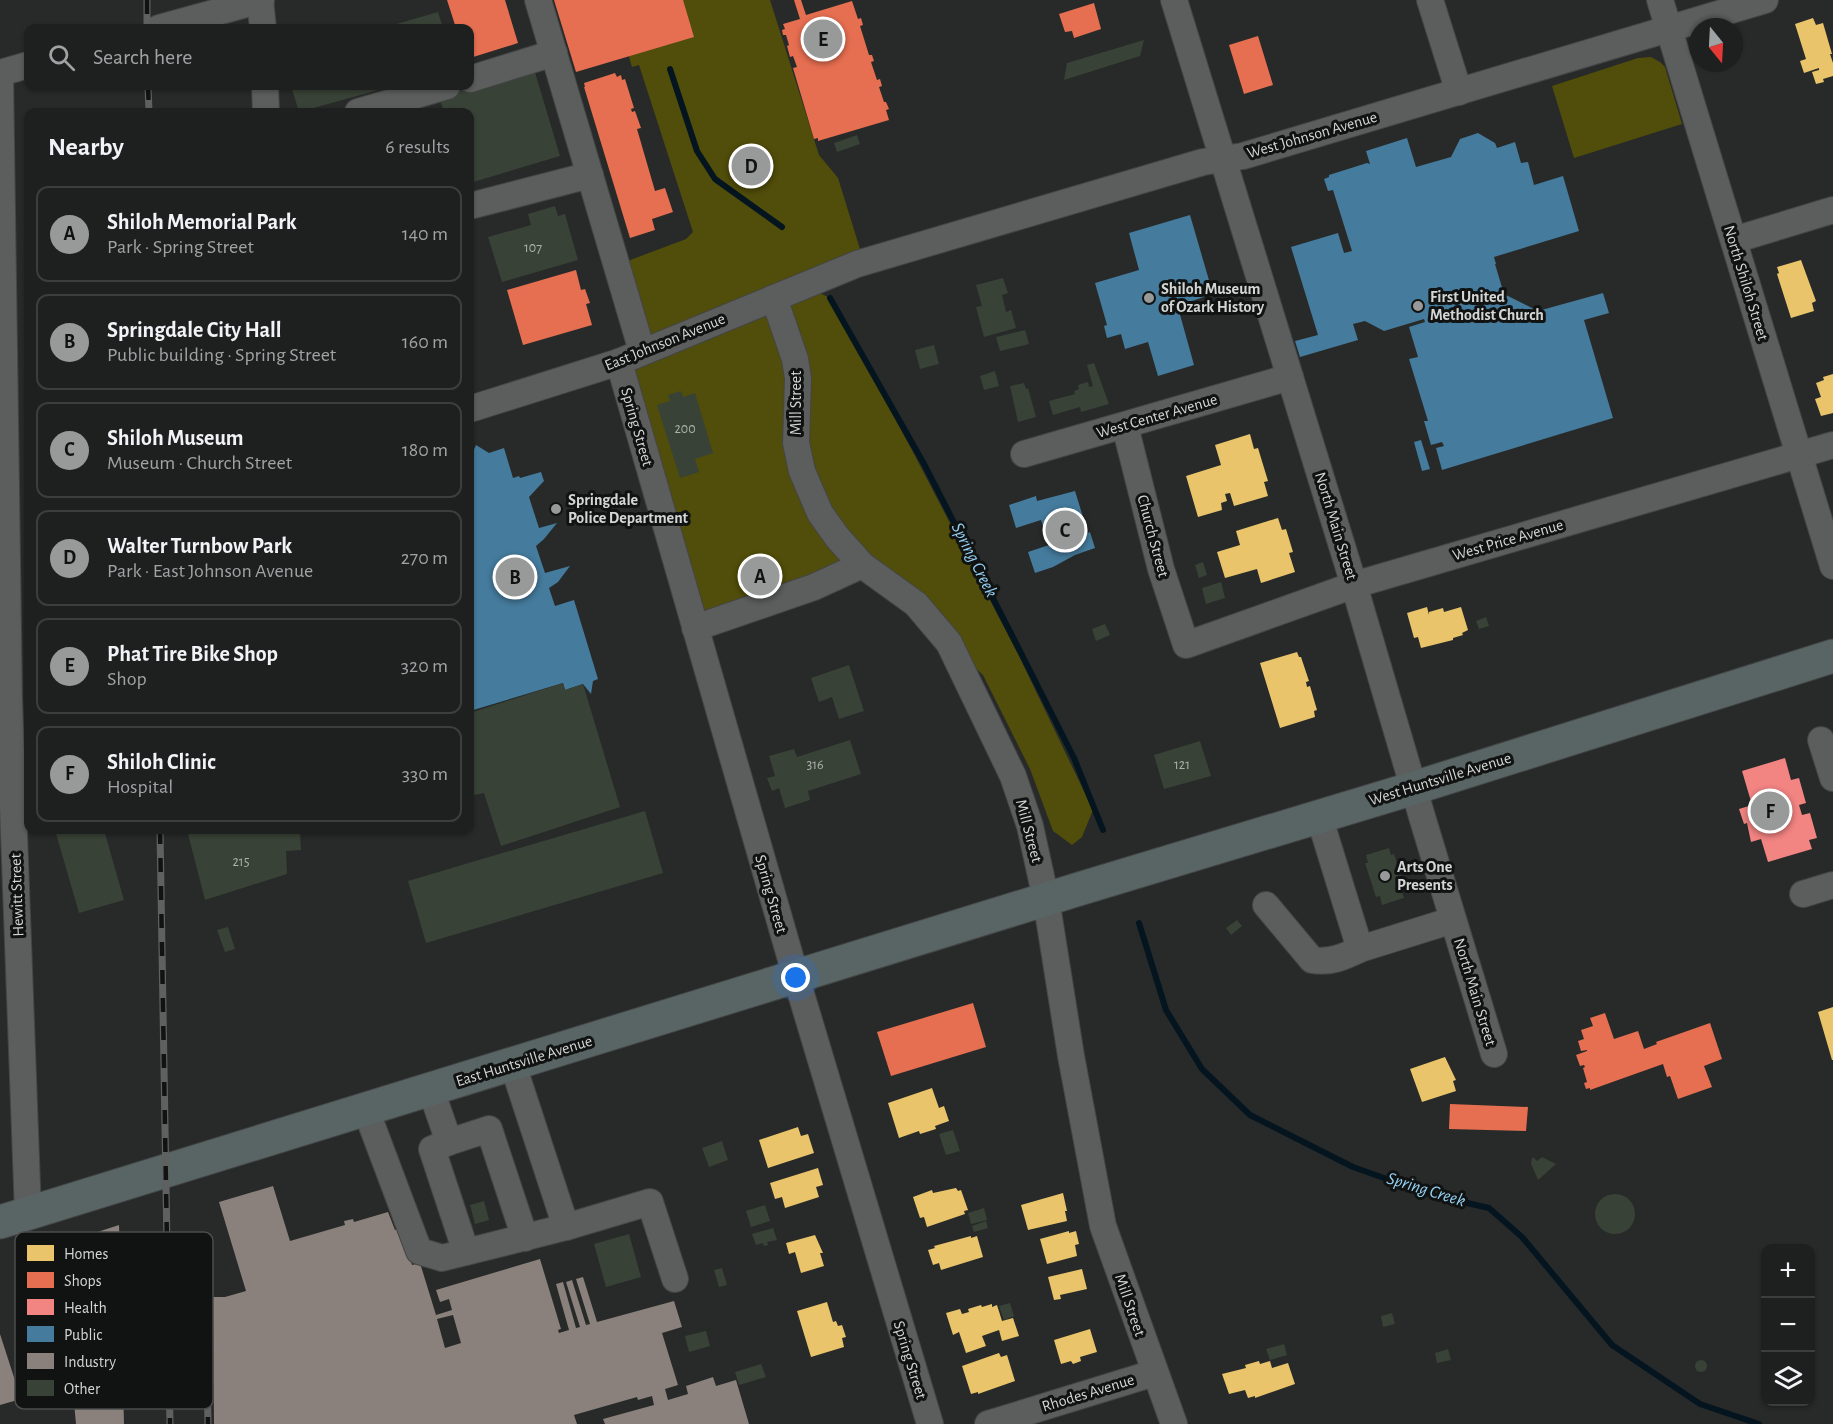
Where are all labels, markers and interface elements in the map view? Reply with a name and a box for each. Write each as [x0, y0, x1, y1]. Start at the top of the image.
pin: E [804, 16, 842, 62]
north arrow [1689, 18, 1743, 72]
search box [24, 24, 474, 90]
icon: search [45, 41, 78, 74]
text: Search here [93, 46, 192, 68]
street label: West Johnson Avenue [1245, 109, 1379, 161]
text: Nearby [48, 134, 124, 160]
text: 6 results [385, 137, 450, 157]
pin: D [732, 144, 771, 188]
text: Shiloh Memorial Park [107, 211, 297, 233]
street label: North Shiloh Street [1721, 223, 1771, 343]
text: A [64, 224, 76, 244]
text: 140 m [402, 224, 448, 244]
text: Park · Spring Street [107, 237, 254, 257]
house number: 107 [524, 241, 542, 255]
place label: Shiloh Museum of Ozark History [1161, 281, 1265, 316]
place label: First United Methodist Church [1430, 289, 1544, 323]
marker: Shiloh Museum of Ozark History [1142, 291, 1156, 305]
marker: First United Methodist Church [1411, 299, 1425, 313]
street label: East Johnson Avenue [602, 311, 728, 373]
text: Springdale City Hall [107, 319, 282, 341]
text: B [64, 332, 75, 352]
text: 160 m [402, 332, 448, 352]
text: Public building · Spring Street [107, 345, 336, 365]
street label: Mill Street [788, 371, 804, 435]
street label: Spring Street [618, 386, 656, 468]
street label: West Center Avenue [1095, 391, 1219, 441]
house number: 200 [674, 422, 696, 436]
text: Shiloh Museum [107, 427, 244, 449]
text: C [64, 440, 75, 460]
text: 180 m [402, 440, 448, 460]
text: Museum · Church Street [107, 453, 292, 473]
street label: North Main Street [1312, 470, 1360, 582]
place label: Springdale Police Department [568, 492, 689, 526]
street label: Church Street [1134, 493, 1172, 579]
marker: Springdale Police Department [549, 502, 563, 516]
pin: C [1046, 508, 1084, 552]
street label: West Price Avenue [1451, 517, 1565, 563]
water label: Spring Creek [948, 520, 1000, 600]
text: Walter Turnbow Park [107, 535, 292, 557]
text: D [63, 548, 76, 568]
text: 270 m [401, 548, 448, 568]
pin: B [496, 554, 534, 600]
pin: A [740, 554, 780, 598]
text: Park · East Johnson Avenue [107, 561, 313, 581]
text: Phat Tire Bike Shop [107, 643, 278, 665]
text: E [64, 656, 75, 676]
text: 320 m [401, 656, 448, 676]
text: Shop [107, 669, 147, 689]
street label: West Huntsville Avenue [1367, 750, 1513, 808]
text: Shiloh Clinic [107, 751, 216, 773]
house number: 316 [806, 758, 824, 772]
house number: 121 [1174, 758, 1190, 772]
text: F [65, 764, 74, 784]
text: 330 m [402, 764, 448, 784]
text: Hospital [107, 777, 173, 797]
pin: F [1750, 788, 1790, 834]
street label: Mill Street [1013, 798, 1045, 864]
street label: Hewitt Street [8, 853, 26, 937]
street label: Spring Street [752, 853, 790, 935]
house number: 215 [232, 855, 250, 869]
place label: Arts One Presents [1397, 859, 1453, 893]
marker: Arts One Presents [1378, 869, 1392, 883]
street label: North Main Street [1451, 936, 1499, 1048]
your location [781, 963, 810, 992]
street label: East Huntsville Avenue [454, 1033, 594, 1089]
water label: Spring Creek [1385, 1170, 1467, 1210]
legend [15, 1232, 213, 1409]
map controls [1761, 1244, 1815, 1406]
button: + [1761, 1244, 1815, 1298]
text: Homes [64, 1246, 108, 1262]
street label: Mill Street [1112, 1272, 1148, 1338]
text: Shops [64, 1273, 102, 1289]
button: − [1761, 1298, 1815, 1352]
text: Health [64, 1300, 107, 1316]
street label: Spring Street [891, 1319, 929, 1401]
text: Public [64, 1327, 102, 1343]
button: layers [1761, 1352, 1815, 1406]
text: Industry [64, 1354, 116, 1371]
street label: Rhodes Avenue [1040, 1371, 1136, 1415]
text: Other [64, 1381, 101, 1397]

